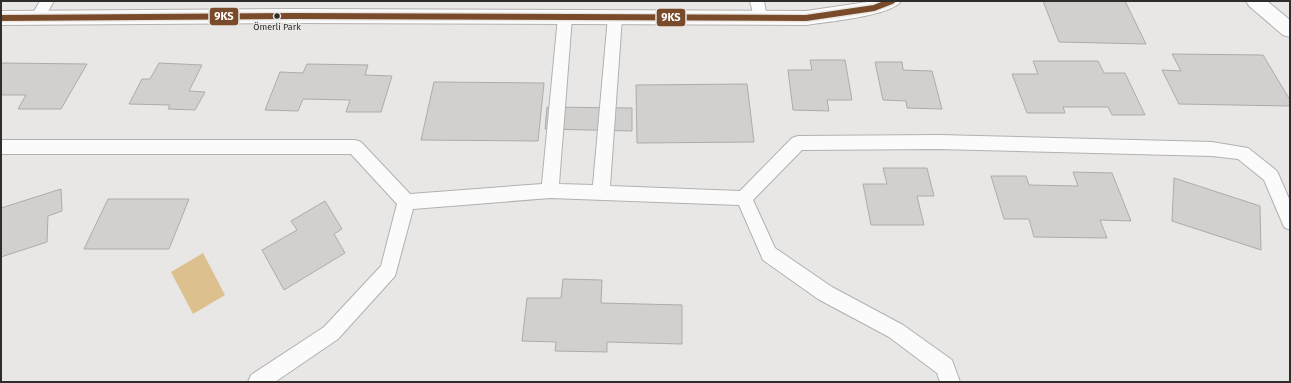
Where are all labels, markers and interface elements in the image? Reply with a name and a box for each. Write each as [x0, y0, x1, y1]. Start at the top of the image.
line badge: 9KS [209, 7, 239, 26]
line badge: 9KS [656, 8, 686, 27]
text: 9KS [214, 10, 234, 23]
marker: Ömerli Park [272, 11, 282, 21]
text: 9KS [661, 11, 681, 24]
place label: Ömerli Park [253, 22, 301, 32]

